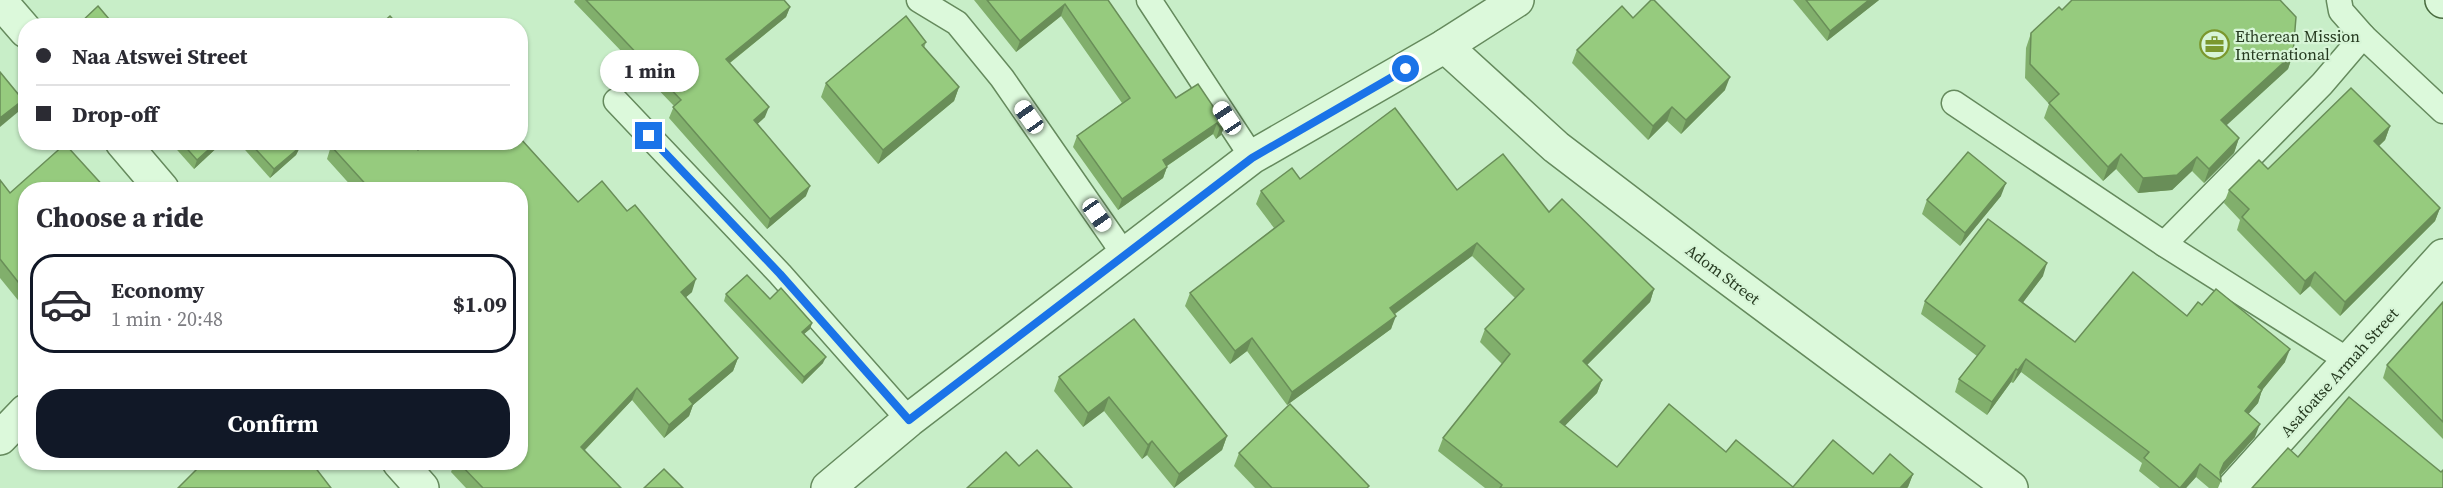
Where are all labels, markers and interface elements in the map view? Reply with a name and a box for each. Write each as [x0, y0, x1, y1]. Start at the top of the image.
place label: Etherean Mission International [2235, 25, 2360, 65]
office icon: Etherean Mission International [2198, 29, 2230, 61]
text: Naa Atswei Street [72, 41, 247, 71]
callout: 1 min [600, 49, 698, 91]
route start [1392, 55, 1419, 82]
text: 1 min [624, 57, 675, 85]
car [1011, 97, 1047, 137]
car [1209, 98, 1245, 138]
text: Drop-off [72, 99, 158, 129]
route end [635, 122, 662, 149]
car [1079, 195, 1115, 235]
text: Choose a ride [36, 199, 204, 236]
street label: Adom Street [1681, 239, 1765, 310]
text: Economy [111, 275, 205, 305]
icon: car [39, 277, 93, 331]
text: $1.09 [453, 289, 507, 319]
street label: Asafoatse Armah Street [2275, 302, 2403, 441]
text: 1 min · 20:48 [111, 305, 223, 333]
button: Confirm [36, 389, 510, 458]

